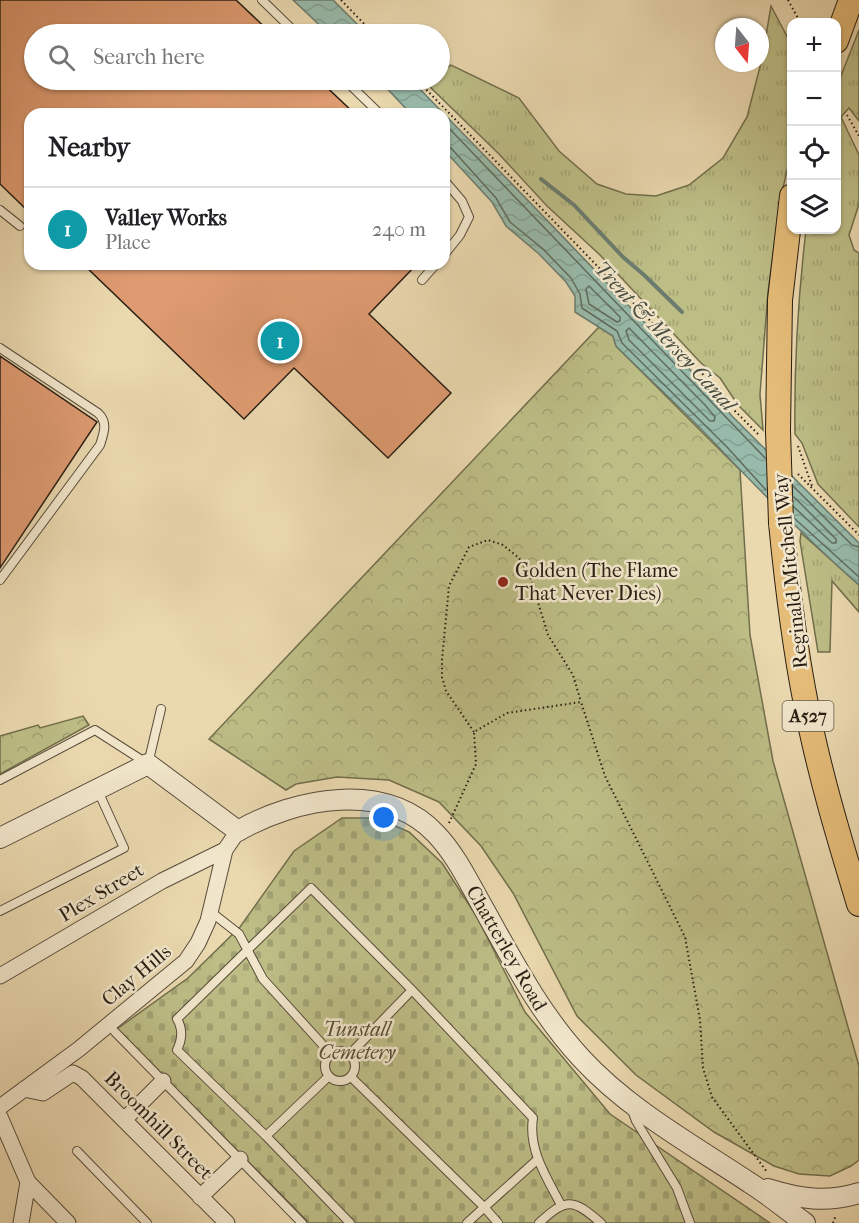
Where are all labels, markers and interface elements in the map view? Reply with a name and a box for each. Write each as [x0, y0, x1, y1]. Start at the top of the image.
north arrow [715, 18, 769, 72]
map controls [787, 18, 841, 234]
button: + [787, 18, 841, 72]
search box [24, 24, 450, 90]
icon: search [45, 41, 78, 74]
text: Search here [93, 44, 205, 70]
button: − [787, 72, 841, 126]
button: locate [787, 126, 841, 180]
text: Nearby [48, 132, 130, 163]
button: layers [787, 180, 841, 234]
text: Valley Works [105, 205, 227, 231]
text: 1 [64, 218, 71, 241]
text: 240 m [372, 218, 426, 241]
text: Place [105, 231, 151, 254]
water label: Trent & Mersey Canal [589, 256, 743, 418]
pin: 1 [260, 318, 300, 364]
street label: Reginald Mitchell Way [769, 471, 812, 670]
place label: Golden (The Flame That Never Dies) [515, 559, 678, 605]
marker: Golden (The Flame That Never Dies) [496, 575, 510, 589]
road number: A527 [782, 701, 834, 731]
your location [369, 803, 398, 832]
street label: Plex Street [55, 858, 148, 927]
street label: Chatterley Road [461, 881, 552, 1016]
street label: Clay Hills [97, 940, 176, 1011]
park label: Tunstall Cemetery [318, 1018, 396, 1064]
street label: Broomhill Street [100, 1066, 218, 1184]

